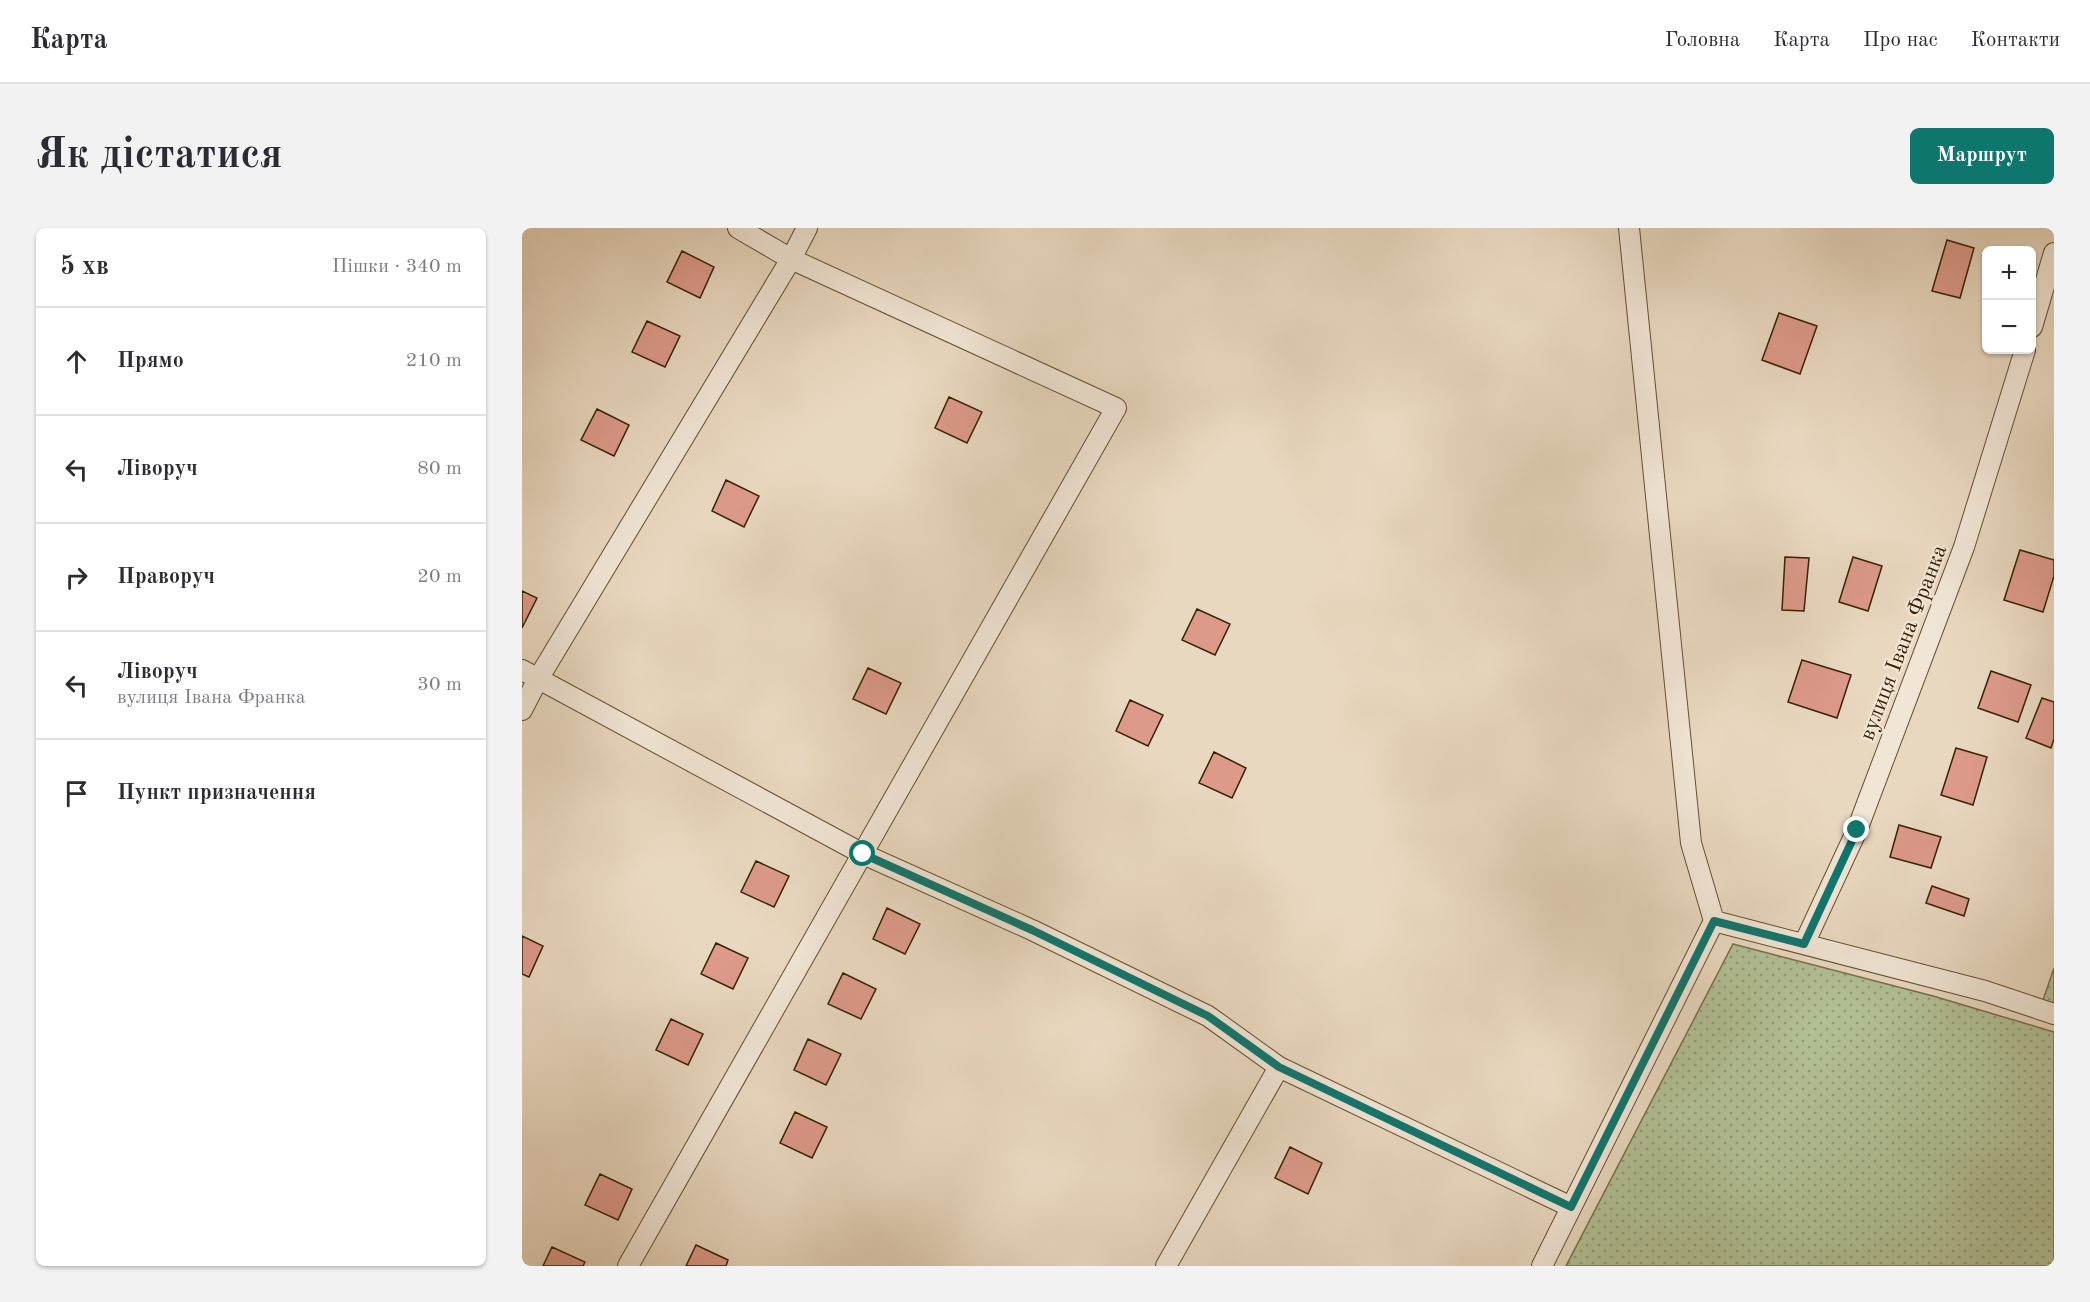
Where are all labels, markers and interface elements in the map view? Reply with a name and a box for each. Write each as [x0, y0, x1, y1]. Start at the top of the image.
text: Карта [30, 27, 108, 55]
text: Головна [1665, 30, 1740, 51]
text: Карта [1773, 30, 1830, 51]
text: Про нас [1863, 30, 1938, 51]
text: Контакти [1971, 30, 2060, 51]
button: Маршрут [1910, 128, 2054, 184]
text: Як дістатися [36, 135, 283, 177]
map controls [1982, 246, 2036, 354]
button: + [1982, 246, 2036, 300]
text: 5 хв [60, 254, 109, 280]
text: Пішки · 340 m [332, 257, 462, 277]
button: − [1982, 300, 2036, 354]
icon: ahead [60, 345, 93, 378]
text: Прямо [117, 350, 184, 372]
text: 210 m [406, 351, 462, 371]
icon: left [60, 453, 93, 486]
text: Ліворуч [117, 458, 198, 480]
text: 80 m [417, 459, 462, 479]
street label: вулиця Івана Франка [1856, 542, 1951, 744]
icon: right [60, 561, 93, 594]
text: Праворуч [117, 566, 215, 588]
text: 20 m [417, 567, 462, 587]
text: Ліворуч [117, 661, 198, 683]
icon: left [60, 669, 93, 702]
text: 30 m [417, 675, 462, 695]
text: вулиця Івана Франка [117, 688, 306, 708]
icon: arrive [60, 777, 93, 810]
text: Пункт призначення [117, 782, 316, 804]
route end [1843, 816, 1869, 842]
route start [849, 840, 875, 866]

